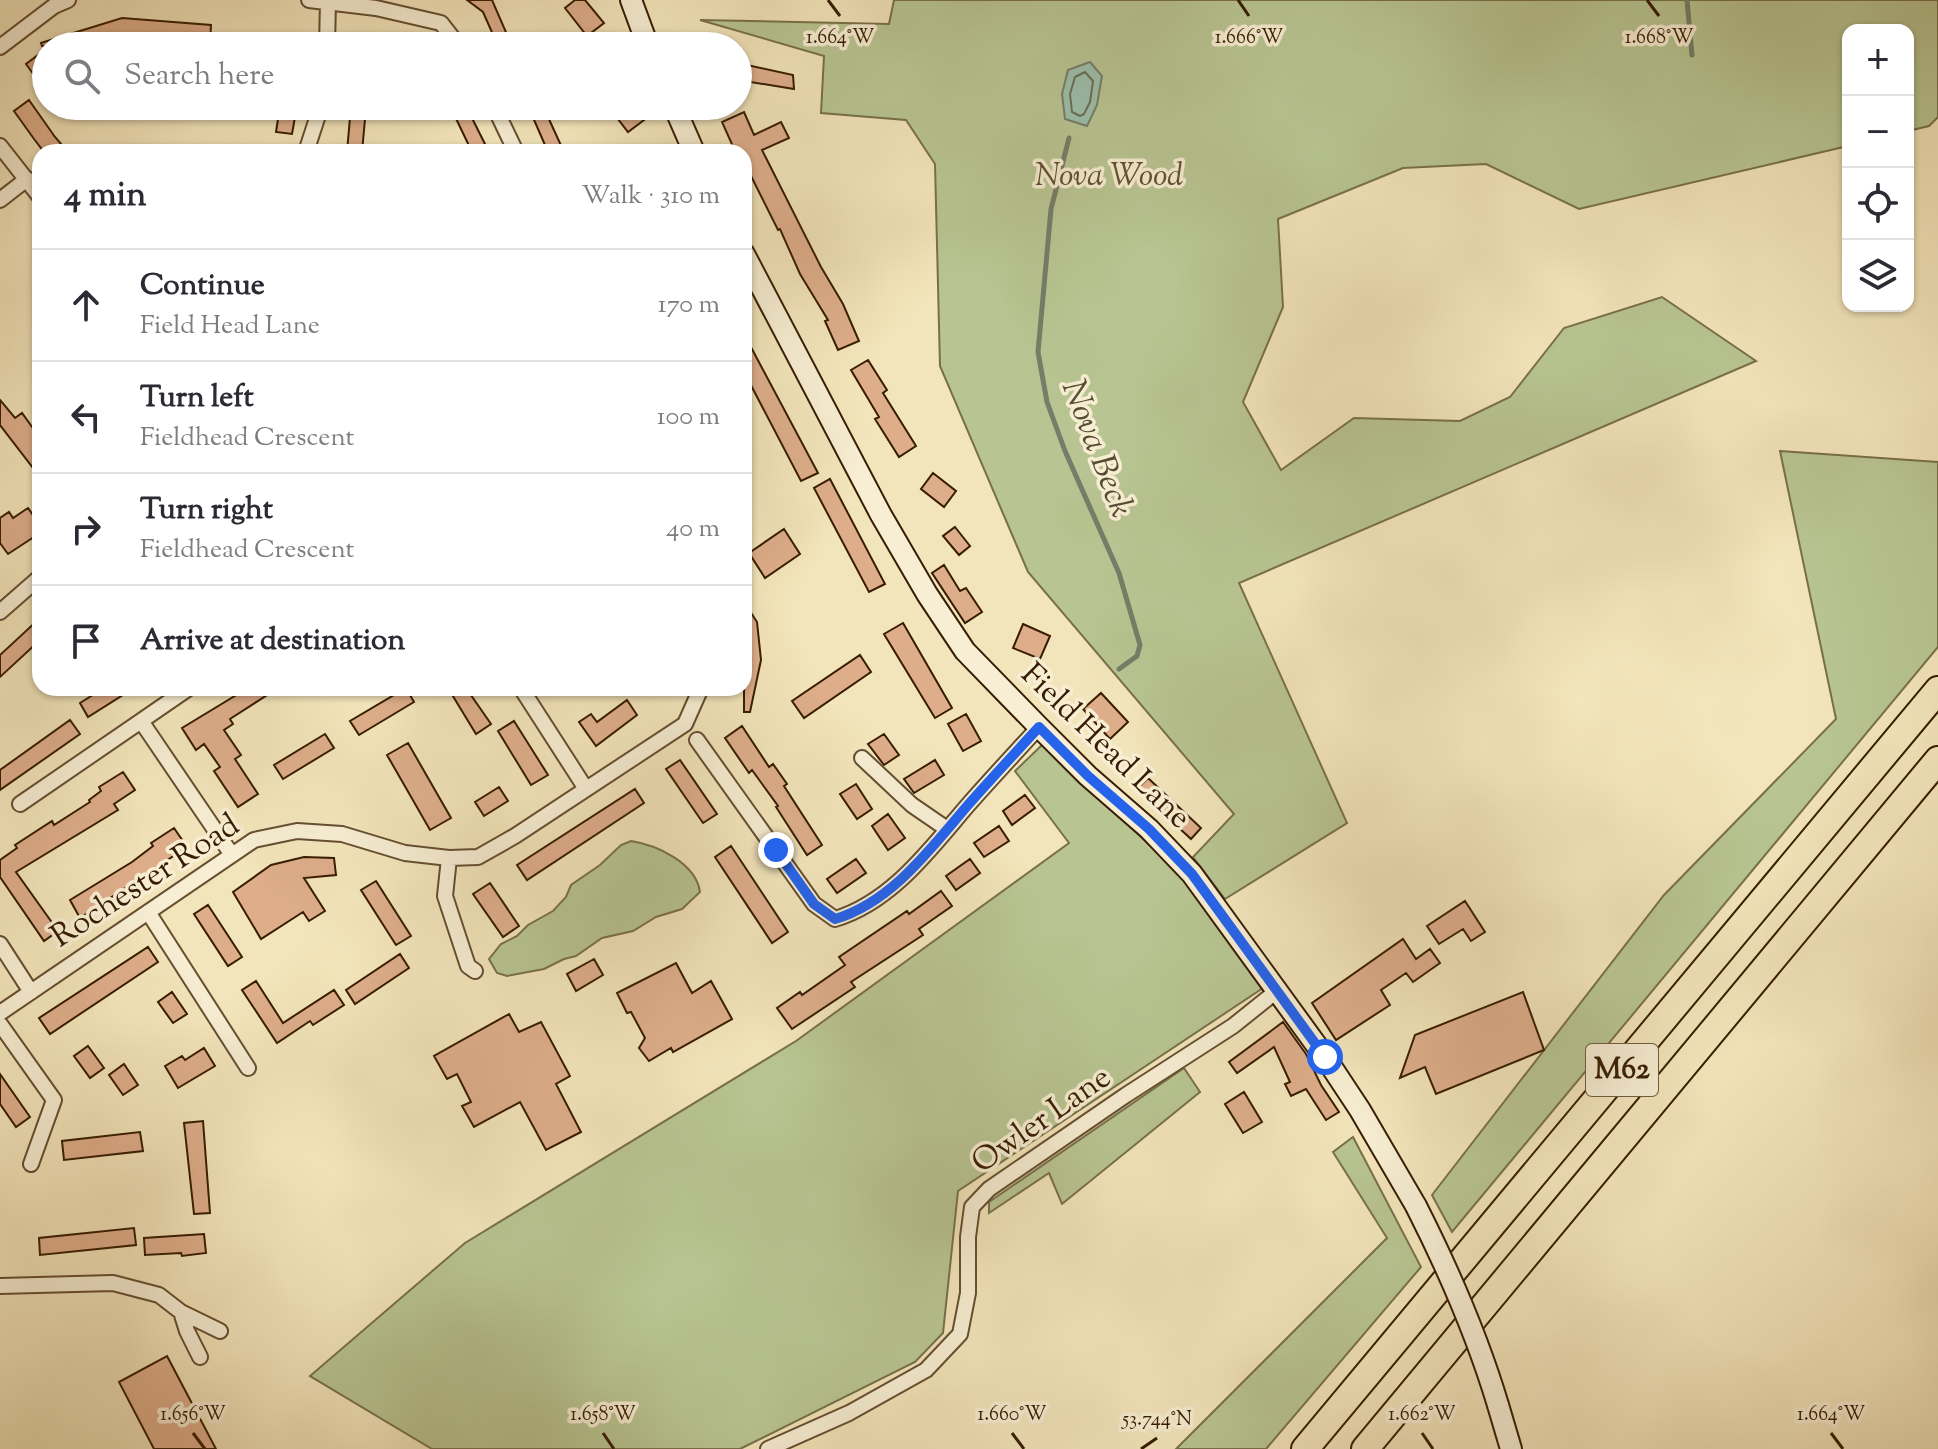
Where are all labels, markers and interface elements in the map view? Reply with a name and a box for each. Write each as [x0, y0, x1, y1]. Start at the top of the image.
text: 1.664°W [806, 24, 874, 53]
text: 1.666°W [1215, 24, 1283, 53]
text: 1.668°W [1625, 24, 1693, 53]
map controls [1842, 24, 1914, 312]
button: + [1842, 24, 1914, 96]
search box [32, 32, 752, 120]
icon: search [60, 54, 104, 98]
text: Search here [124, 55, 274, 98]
button: − [1842, 96, 1914, 168]
park label: Nova Wood [1035, 154, 1183, 200]
button: locate [1842, 168, 1914, 240]
text: 4 min [64, 172, 146, 221]
text: Walk · 310 m [581, 178, 720, 215]
button: layers [1842, 240, 1914, 312]
text: Continue [140, 265, 265, 308]
icon: ahead [64, 283, 108, 327]
text: 170 m [658, 287, 720, 324]
text: Field Head Lane [140, 308, 320, 345]
water label: Nova Beck [1047, 373, 1145, 525]
text: Turn left [140, 377, 254, 420]
icon: left [64, 395, 108, 439]
text: 100 m [657, 399, 720, 436]
text: Fieldhead Crescent [140, 420, 354, 457]
text: Turn right [140, 489, 273, 532]
icon: right [64, 507, 108, 551]
text: 40 m [666, 511, 720, 548]
text: Fieldhead Crescent [140, 532, 354, 569]
icon: arrive [64, 619, 108, 663]
text: Arrive at destination [140, 620, 405, 663]
street label: Field Head Lane [1009, 654, 1201, 840]
street label: Rochester Road [43, 804, 249, 960]
route end [758, 832, 794, 868]
route start [1307, 1039, 1343, 1075]
road number: M62 [1586, 1044, 1658, 1096]
street label: Owler Lane [963, 1056, 1121, 1186]
text: 1.656°W [160, 1401, 226, 1430]
text: 1.658°W [570, 1401, 636, 1430]
text: 1.660°W [978, 1401, 1046, 1430]
text: 1.662°W [1388, 1401, 1456, 1430]
text: 1.664°W [1797, 1401, 1865, 1430]
text: 53.744°N [1121, 1406, 1192, 1435]

